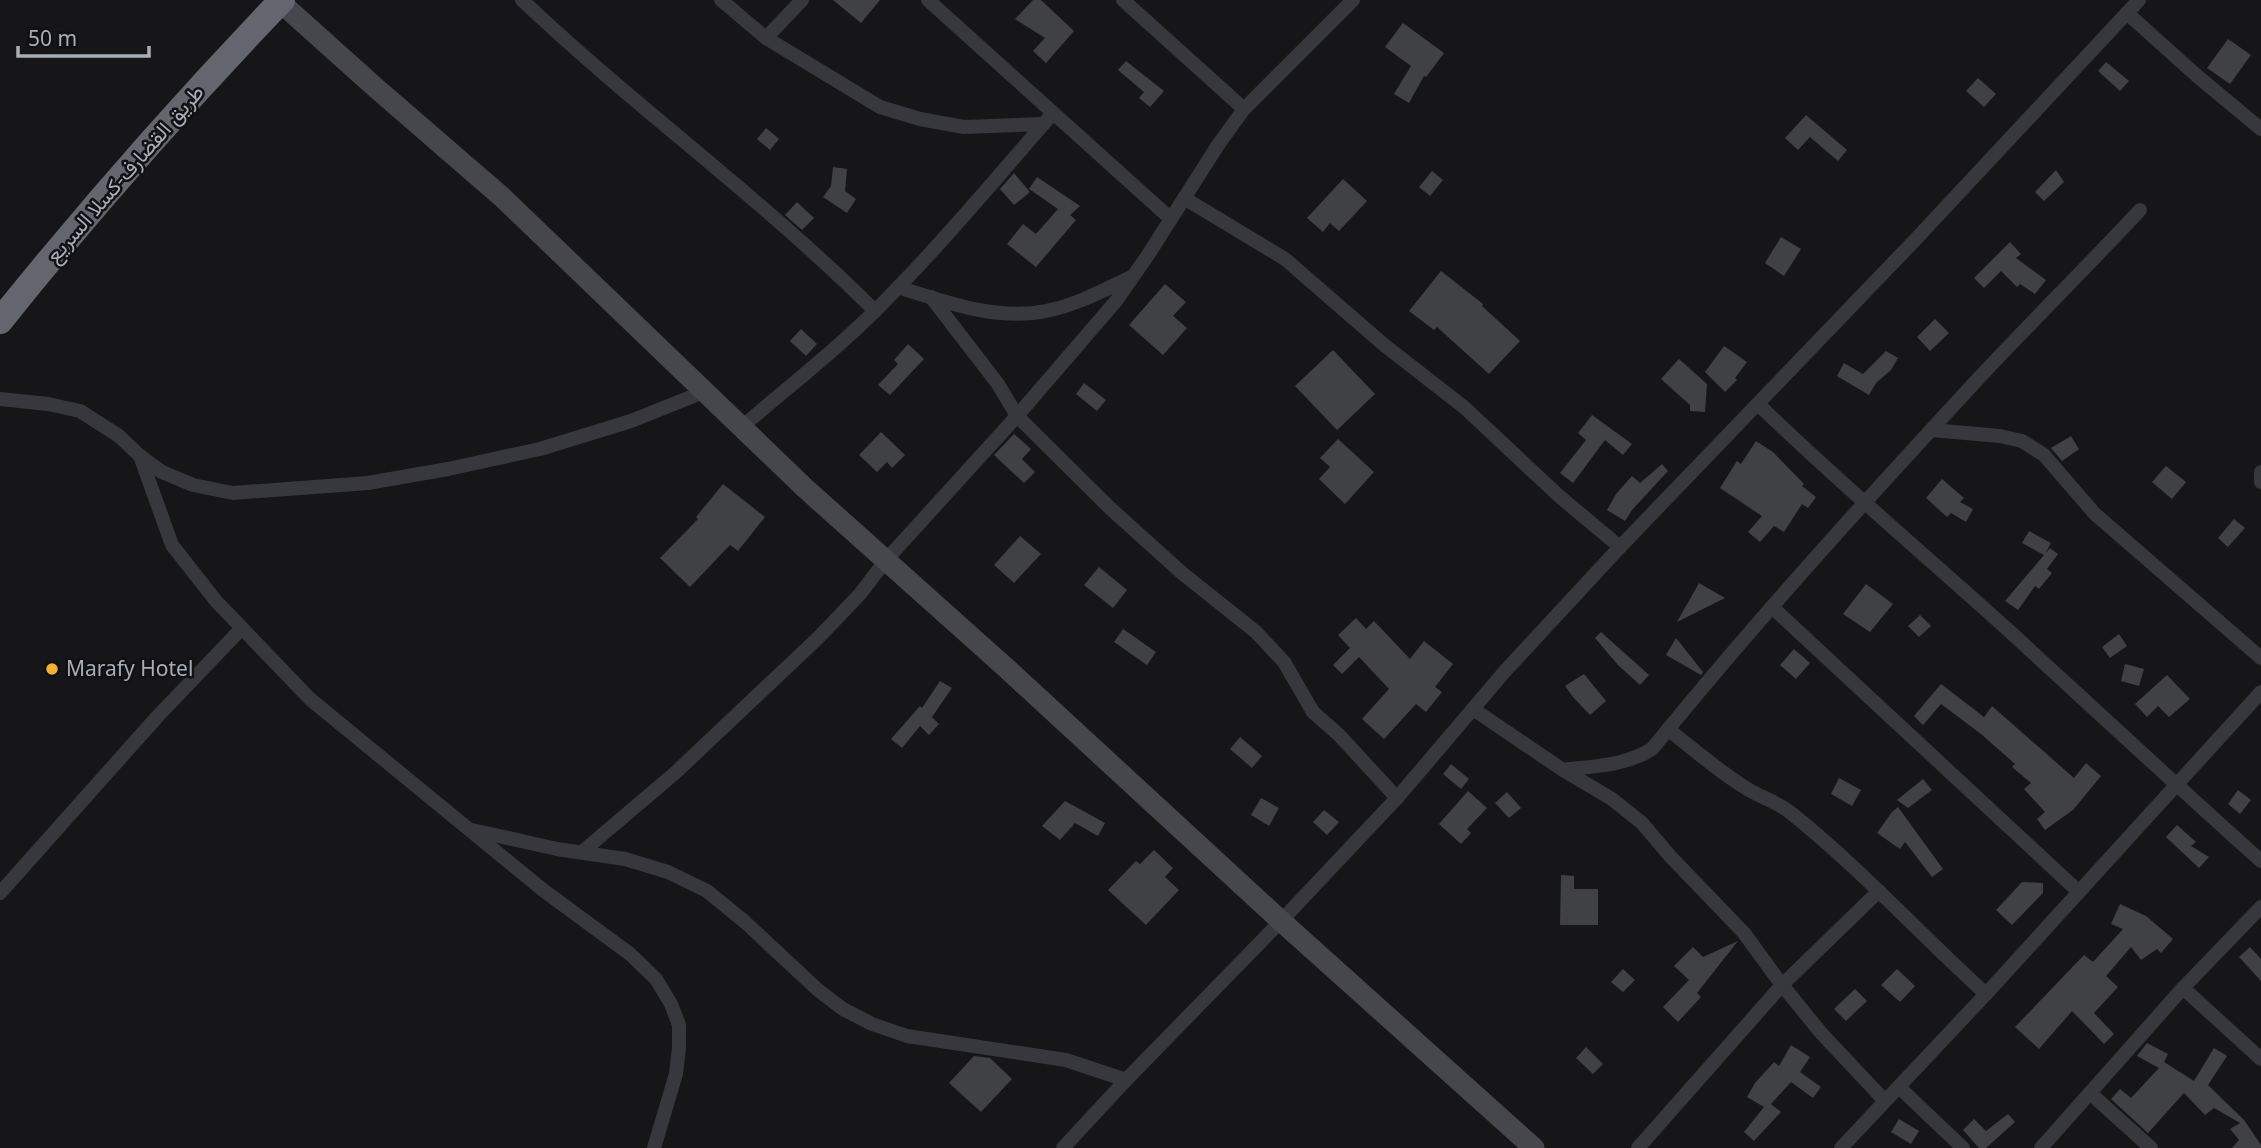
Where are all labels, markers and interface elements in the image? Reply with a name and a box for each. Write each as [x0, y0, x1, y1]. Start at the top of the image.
scale bar [18, 14, 149, 58]
text: 50 m [28, 24, 77, 52]
street label: طريق القضارف-كسلا السريع [39, 78, 210, 269]
place label: Marafy Hotel [66, 654, 193, 682]
marker: Marafy Hotel [44, 661, 60, 677]

